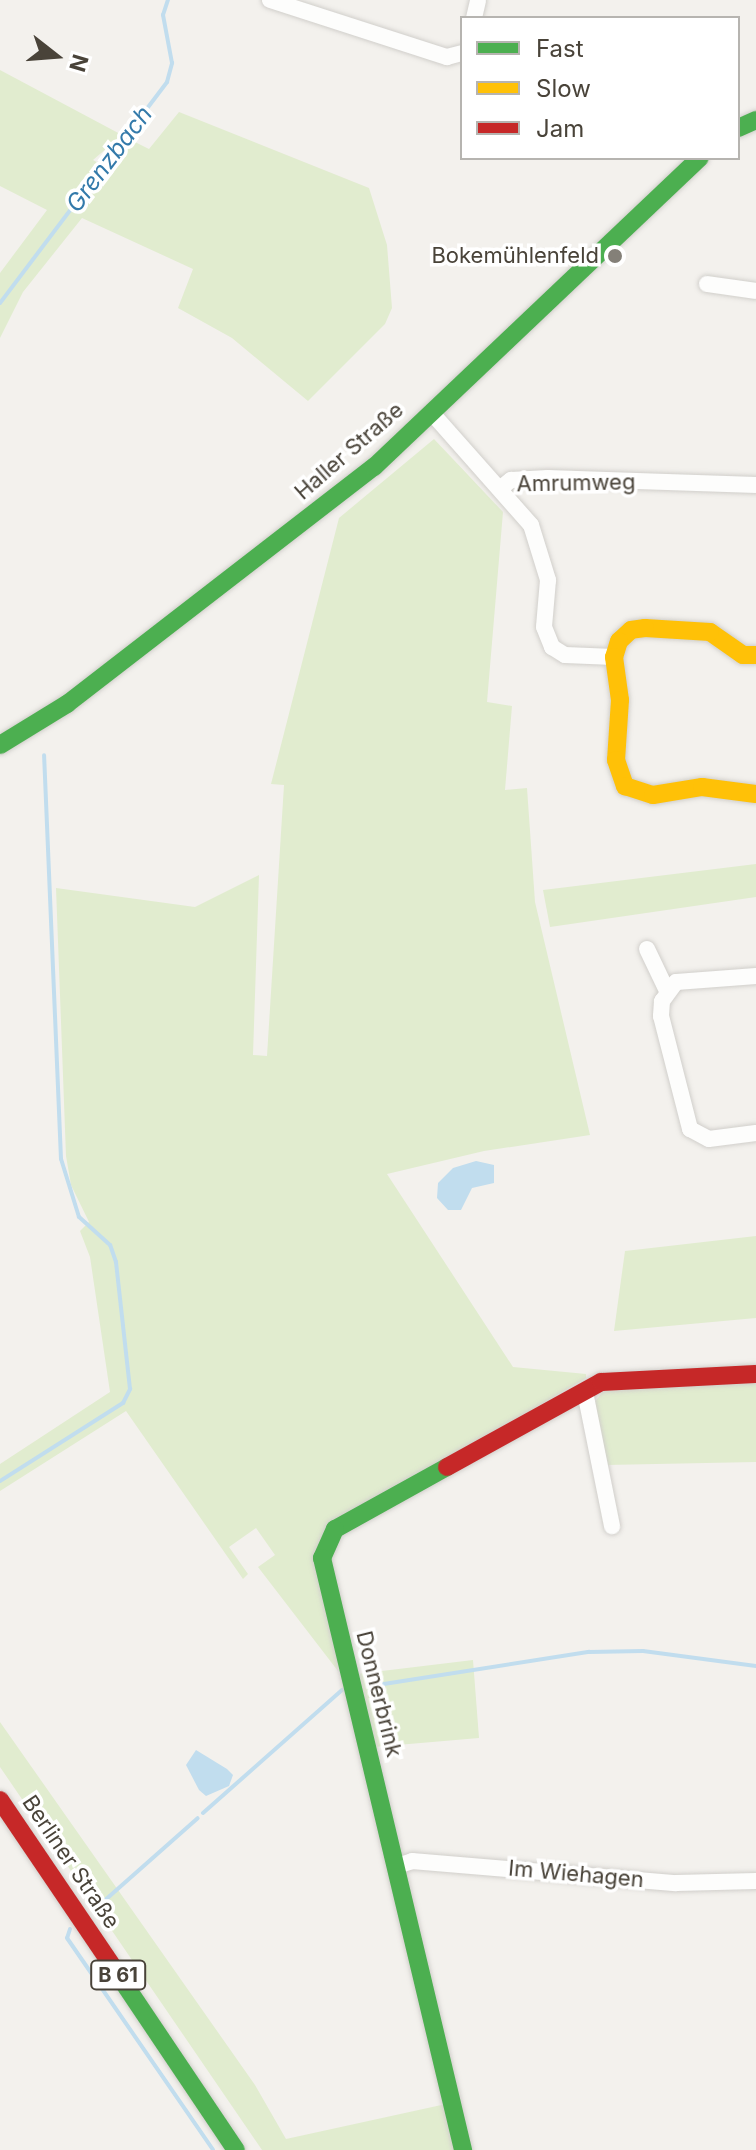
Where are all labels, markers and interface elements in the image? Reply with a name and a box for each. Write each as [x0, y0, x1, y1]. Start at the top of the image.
north arrow [16, 16, 96, 96]
legend [460, 16, 740, 160]
text: Fast [536, 34, 584, 63]
text: N [64, 51, 94, 75]
text: Slow [536, 74, 591, 103]
water label: Grenzbach [60, 100, 158, 218]
text: Jam [536, 114, 584, 143]
place label: Bokemühlenfeld [431, 243, 599, 269]
marker: Bokemühlenfeld [606, 247, 624, 265]
street label: Haller Straße [289, 397, 409, 505]
street label: Amrumweg [516, 469, 636, 497]
street label: Donnerbrink [351, 1628, 407, 1760]
street label: Berliner Straße [17, 1790, 125, 1934]
street label: Im Wiehagen [507, 1855, 645, 1893]
road number: B 61 [90, 1959, 146, 1991]

